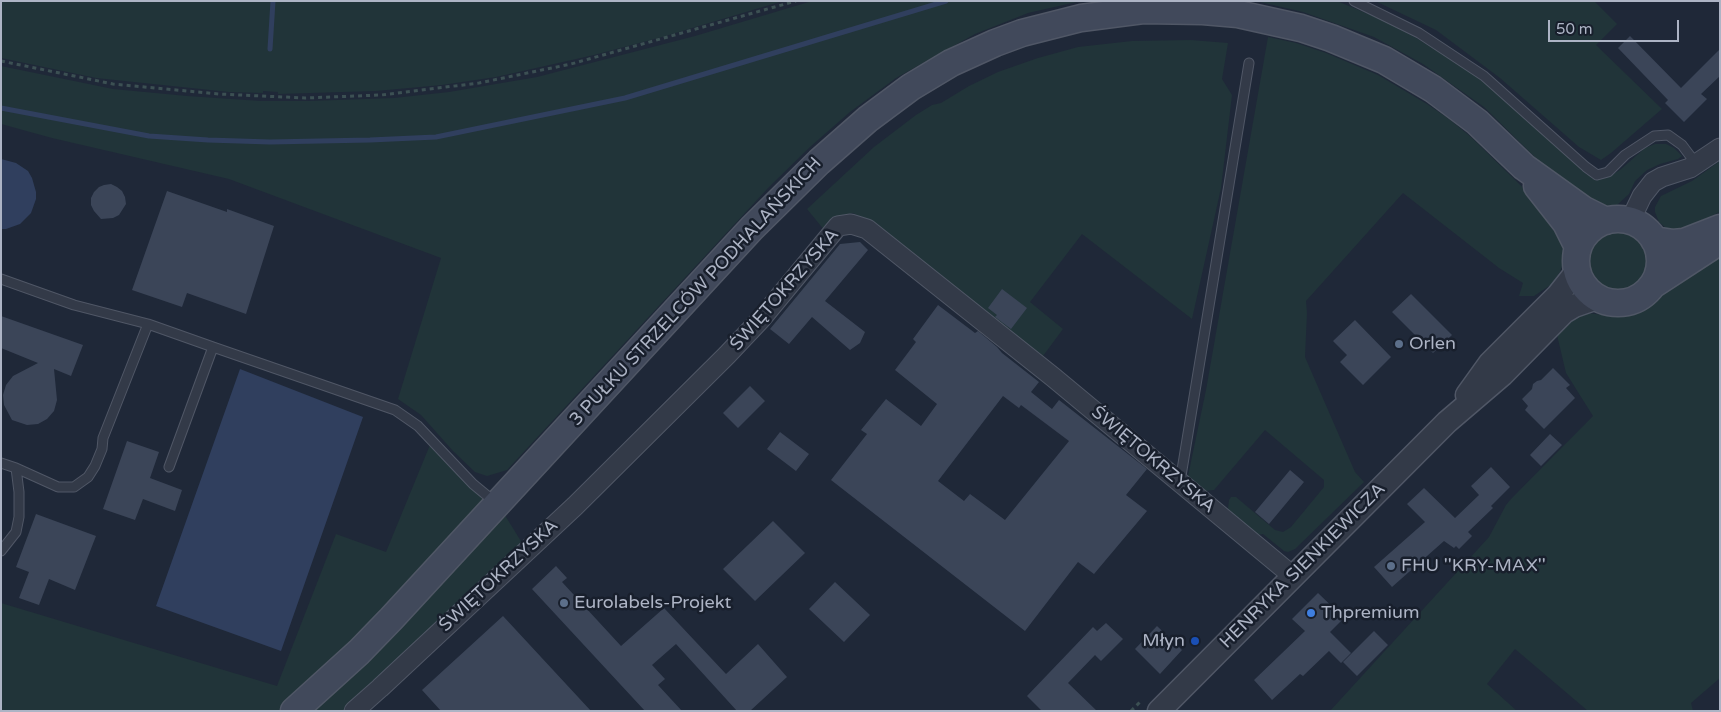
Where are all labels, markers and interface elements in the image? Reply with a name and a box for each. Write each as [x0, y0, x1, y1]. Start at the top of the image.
scale bar [1551, 10, 1682, 42]
text: 50 m [1556, 20, 1593, 38]
street label: 3 PUŁKU STRZELCÓW PODHALAŃSKICH [566, 153, 826, 431]
street label: ŚWIĘTOKRZYSKA [726, 224, 844, 356]
place label: Orlen [1409, 333, 1456, 355]
marker: Orlen [1393, 338, 1405, 350]
street label: ŚWIĘTOKRZYSKA [1087, 402, 1219, 518]
street label: HENRYKA SIENKIEWICZA [1216, 479, 1390, 653]
street label: ŚWIĘTOKRZYSKA [435, 515, 563, 637]
place label: FHU ''KRY-MAX'' [1401, 555, 1546, 577]
marker: FHU ''KRY-MAX'' [1385, 560, 1397, 572]
place label: Eurolabels-Projekt [574, 592, 731, 614]
marker: Eurolabels-Projekt [558, 597, 570, 609]
place label: Thpremium [1321, 602, 1419, 624]
marker: Thpremium [1305, 607, 1317, 619]
place label: Młyn [1142, 630, 1185, 652]
marker: Młyn [1189, 635, 1201, 647]

